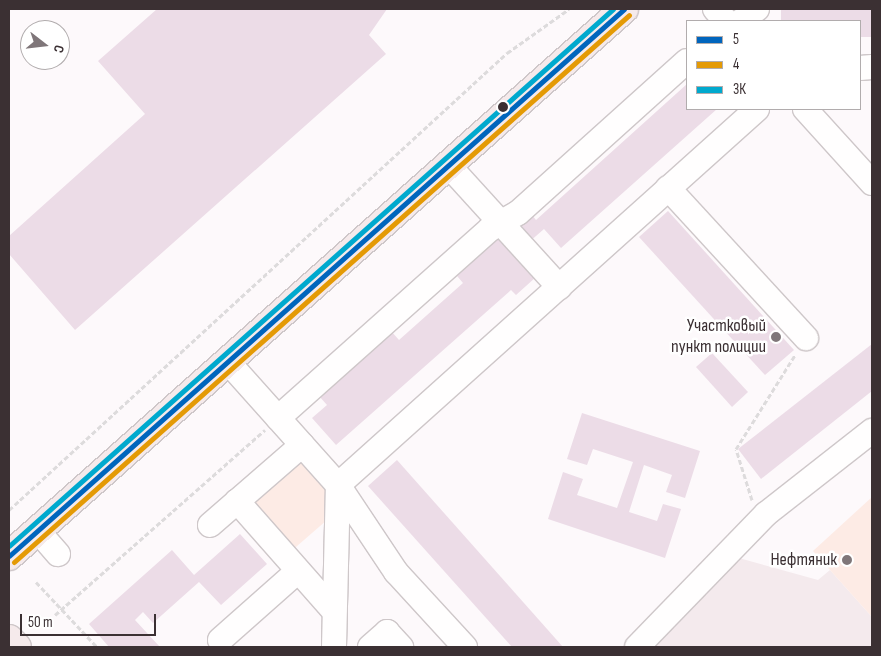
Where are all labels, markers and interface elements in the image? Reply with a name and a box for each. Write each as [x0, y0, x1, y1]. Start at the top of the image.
north arrow [20, 20, 70, 70]
legend [686, 20, 861, 110]
text: 5 [733, 30, 739, 49]
text: С [50, 43, 68, 55]
text: 4 [733, 55, 739, 74]
text: 3К [733, 80, 746, 99]
unlabelled marker [498, 102, 508, 112]
place label: Участковый пункт полиции [671, 316, 766, 358]
marker: Участковый пункт полиции [770, 331, 782, 343]
place label: Нефтяник [770, 549, 837, 571]
marker: Нефтяник [841, 554, 853, 566]
scale bar [22, 604, 159, 636]
text: 50 m [28, 613, 53, 632]

